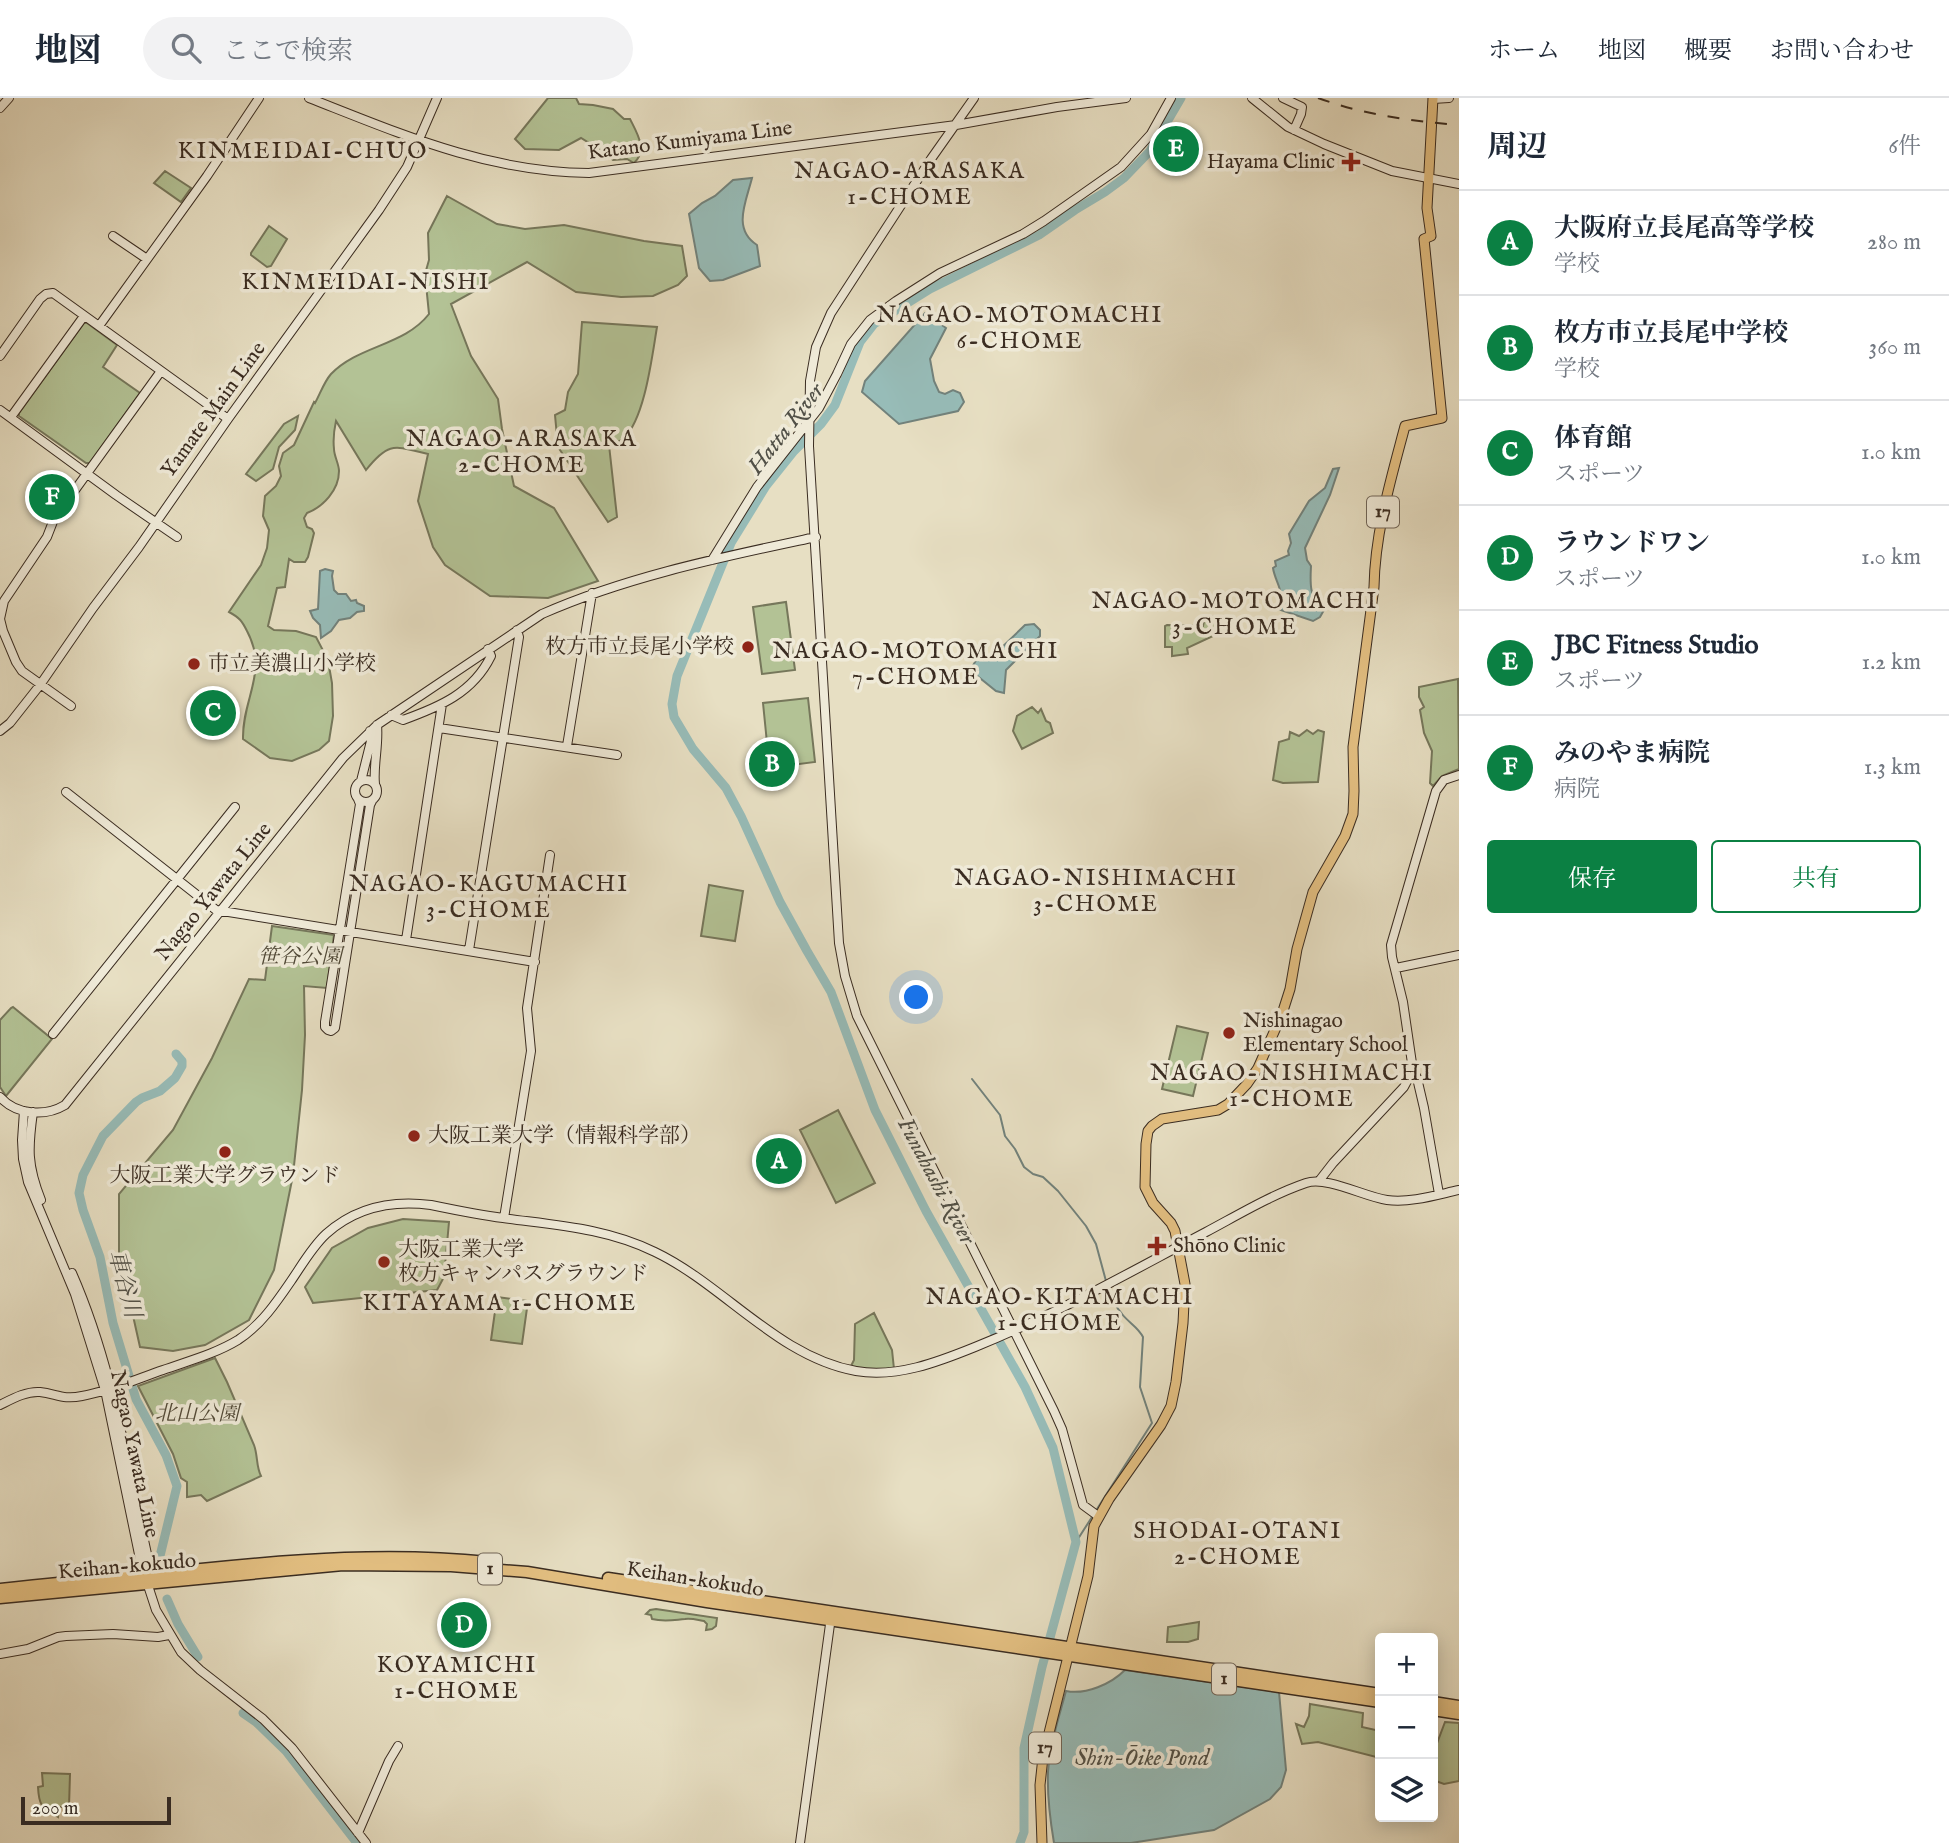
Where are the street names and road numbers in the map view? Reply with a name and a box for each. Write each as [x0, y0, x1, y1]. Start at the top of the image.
street label: Katano Kumiyama Line [586, 115, 794, 167]
street label: Yamate Main Line [156, 337, 272, 483]
road number: 17 [1367, 496, 1399, 528]
street label: Nagao Yawata Line [150, 817, 278, 967]
street label: Nagao Yawata Line [103, 1368, 165, 1541]
street label: Keihan-kokudo [57, 1548, 197, 1586]
road number: 1 [478, 1554, 502, 1584]
street label: Keihan-kokudo [624, 1556, 766, 1604]
road number: 1 [1212, 1664, 1236, 1694]
road number: 17 [1029, 1732, 1061, 1764]

